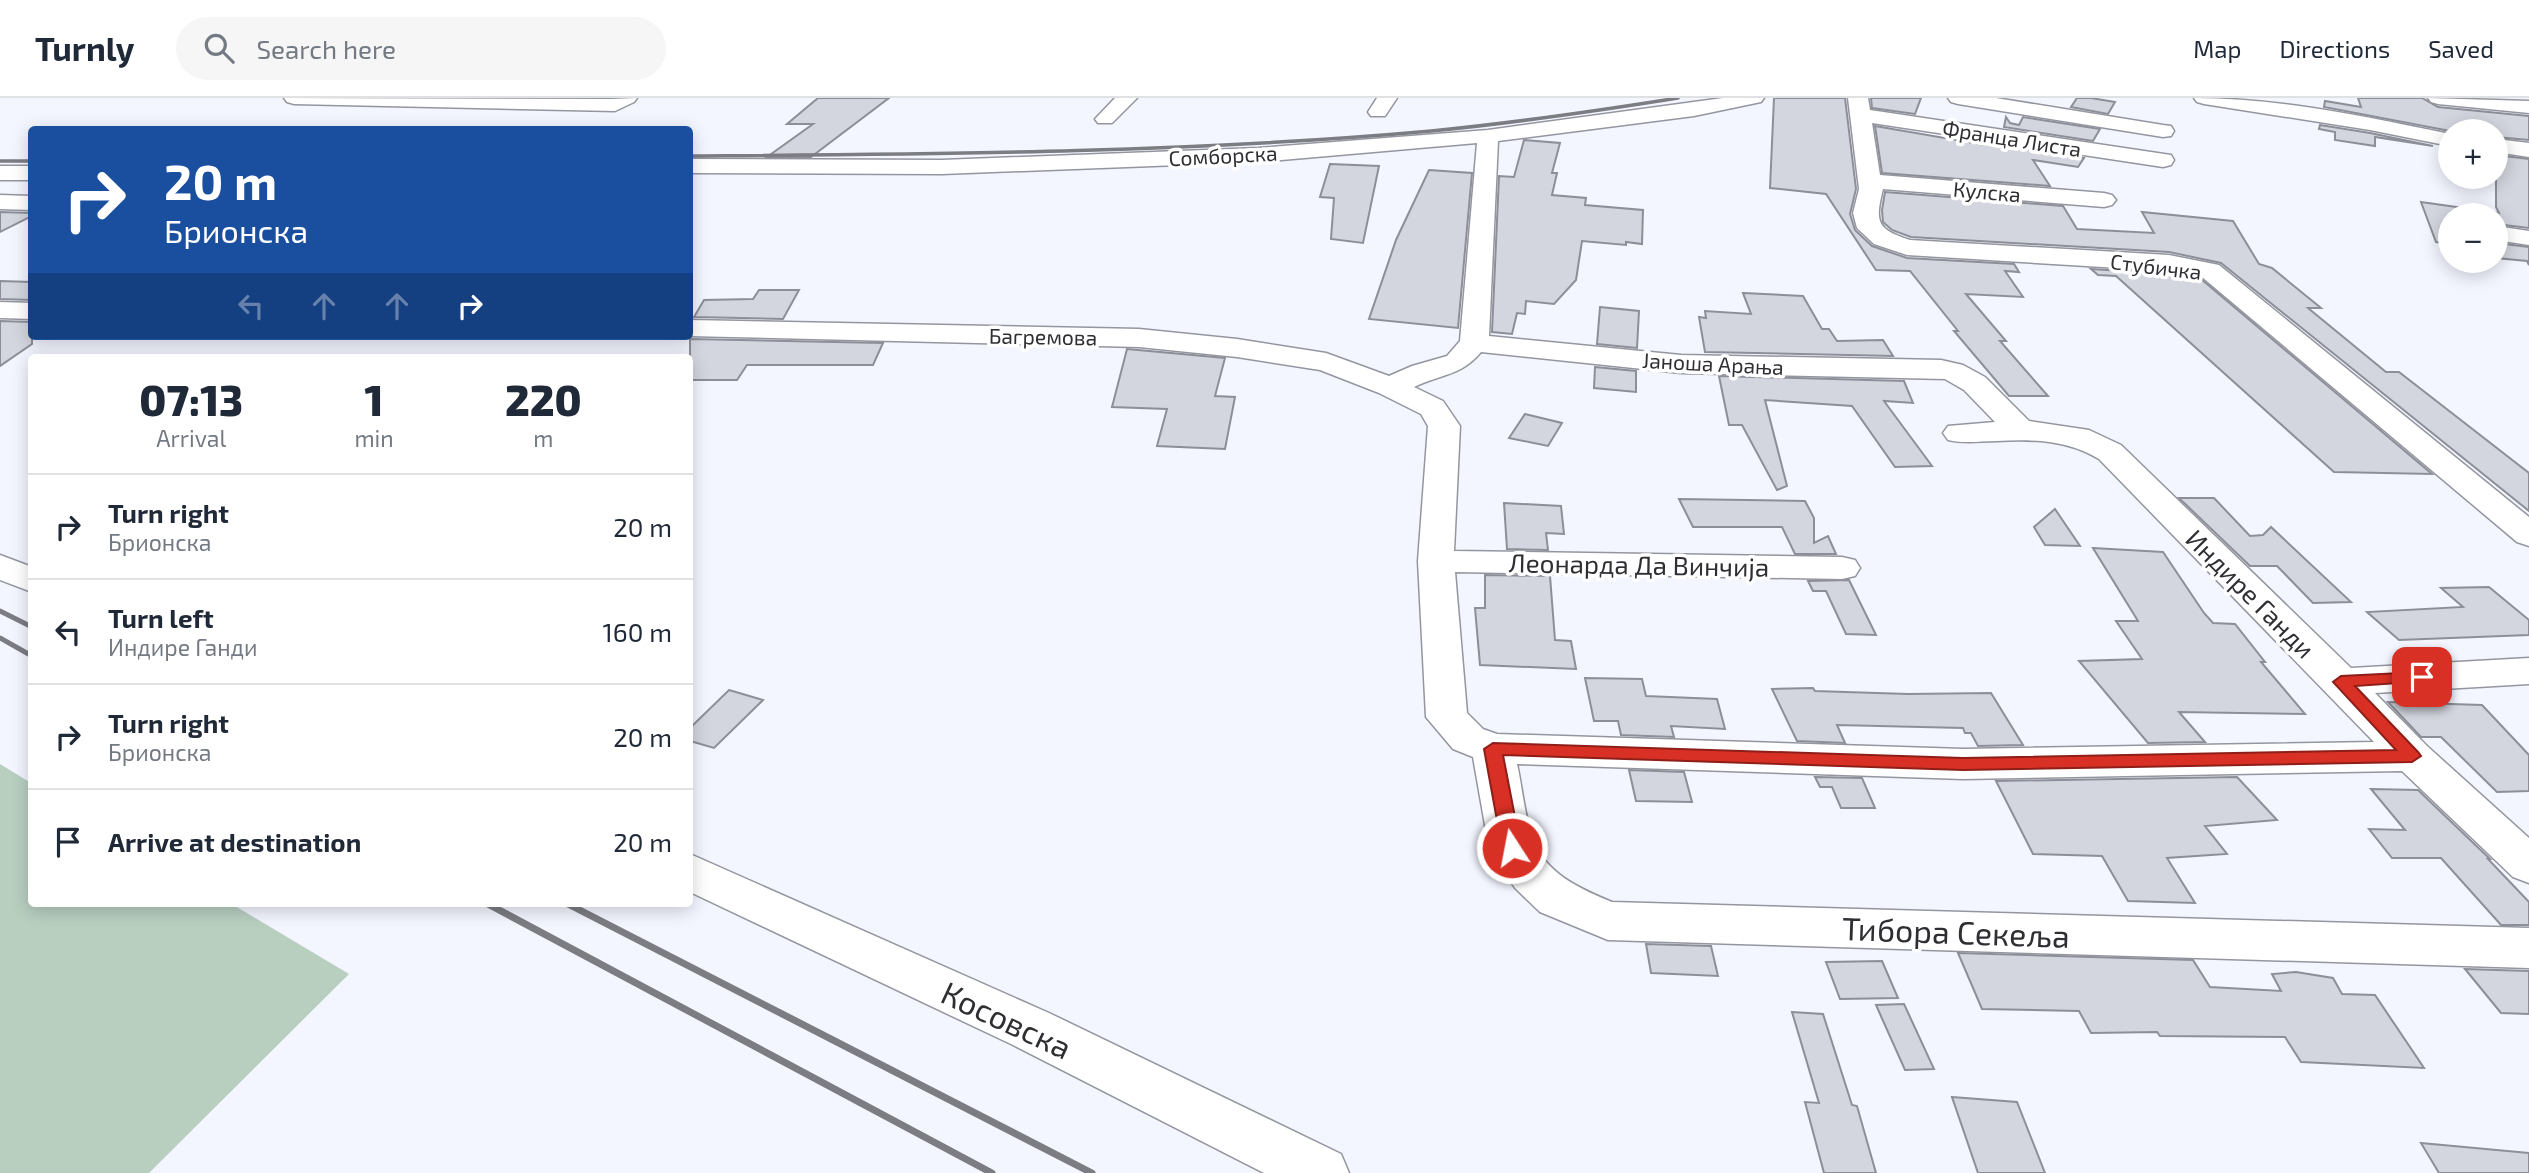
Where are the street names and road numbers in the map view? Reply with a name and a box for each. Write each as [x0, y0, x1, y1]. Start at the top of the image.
street label: Франца Листа [1941, 115, 2083, 161]
street label: Сомборска [1168, 140, 1278, 170]
street label: Кулска [1952, 176, 2022, 207]
street label: Стубичка [2109, 248, 2203, 285]
street label: Багремова [989, 323, 1097, 349]
street label: Јаноша Арања [1642, 347, 1784, 379]
street label: Индире Ганди [2180, 522, 2322, 664]
street label: Леонарда Да Винчија [1508, 546, 1770, 582]
street label: Тибора Секеља [1842, 908, 2070, 954]
street label: Косовска [936, 972, 1078, 1066]

